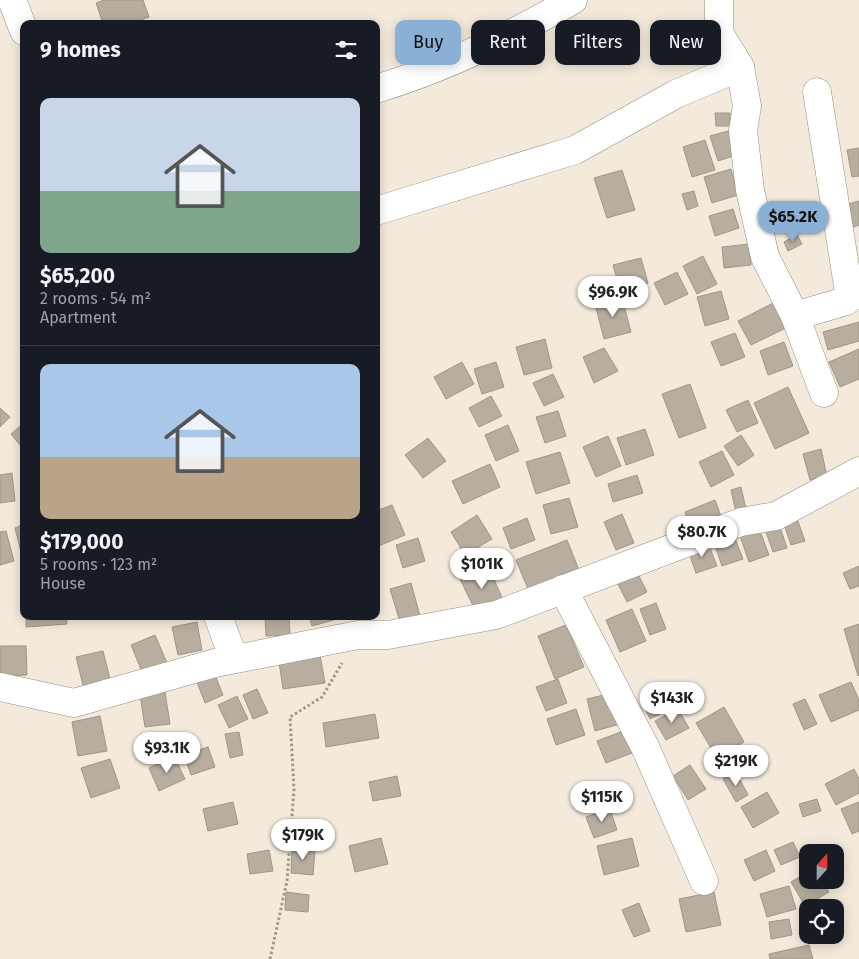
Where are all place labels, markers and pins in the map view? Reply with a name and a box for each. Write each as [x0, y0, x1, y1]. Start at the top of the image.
pin: $65.2K [752, 200, 834, 243]
pin: $96.9K [572, 276, 654, 318]
pin: $80.7K [661, 516, 743, 558]
pin: $101K [447, 548, 517, 590]
pin: $143K [637, 682, 707, 724]
pin: $93.1K [126, 732, 208, 774]
pin: $219K [701, 744, 771, 787]
pin: $115K [567, 780, 637, 823]
pin: $179K [268, 818, 338, 861]

